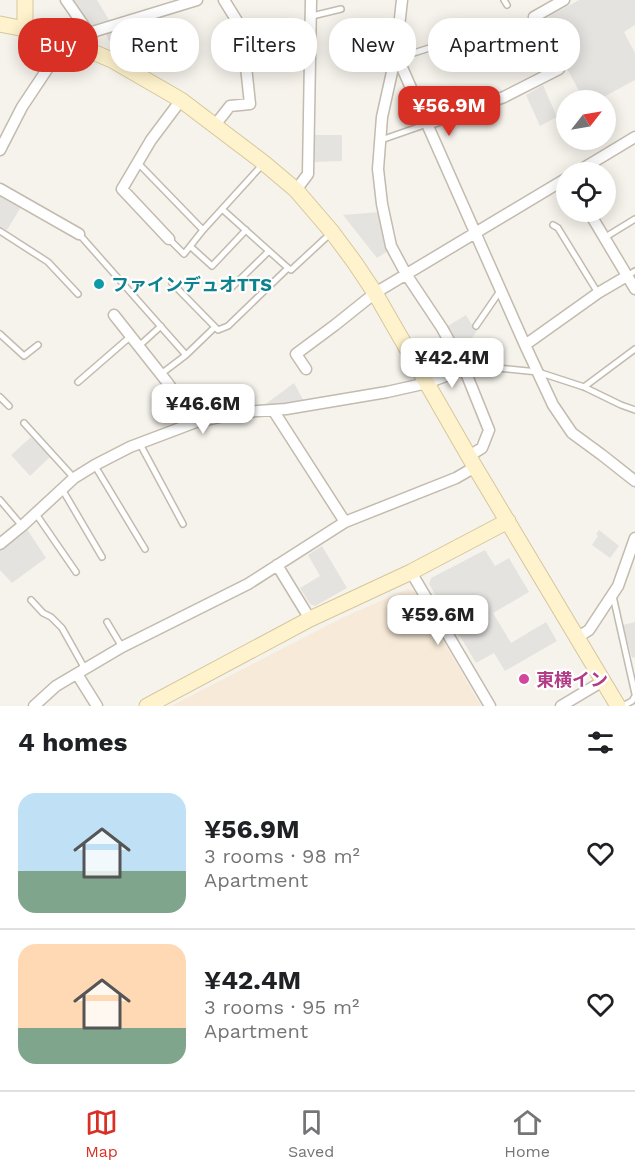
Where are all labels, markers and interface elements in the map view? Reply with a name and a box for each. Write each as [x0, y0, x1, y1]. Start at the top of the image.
chip: Buy [18, 18, 98, 72]
chip: Rent [110, 18, 199, 72]
chip: Filters [211, 18, 317, 72]
chip: New [329, 18, 416, 72]
chip: Apartment [428, 18, 580, 72]
pin: ¥56.9M [400, 86, 498, 137]
north arrow [556, 90, 616, 150]
map controls [556, 90, 616, 222]
text: ¥56.9M [412, 93, 486, 117]
button: locate [556, 162, 616, 222]
place label: ファインデュオTTS [111, 274, 272, 295]
marker: ファインデュオTTS [92, 277, 106, 291]
pin: ¥42.4M [403, 338, 501, 389]
text: ¥42.4M [415, 345, 489, 369]
pin: ¥46.6M [154, 384, 252, 435]
text: ¥46.6M [166, 391, 240, 415]
pin: ¥59.6M [389, 595, 487, 646]
text: ¥59.6M [401, 602, 475, 626]
place label: 東横イン [536, 669, 608, 690]
marker: 東横イン [517, 672, 531, 686]
icon: filters [584, 726, 617, 759]
text: 4 homes [18, 727, 127, 757]
text: ¥56.9M [204, 814, 300, 844]
icon: home [66, 817, 138, 889]
icon: heart [584, 837, 617, 870]
text: 3 rooms · 98 m² [204, 844, 360, 868]
text: Apartment [204, 868, 308, 892]
text: ¥42.4M [204, 965, 301, 995]
icon: home [66, 968, 138, 1040]
icon: heart [584, 988, 617, 1021]
text: 3 rooms · 95 m² [204, 995, 359, 1019]
text: Apartment [204, 1019, 308, 1043]
tab: Map [85, 1106, 118, 1161]
tab: Saved [288, 1106, 334, 1161]
tab: Home [504, 1106, 550, 1161]

